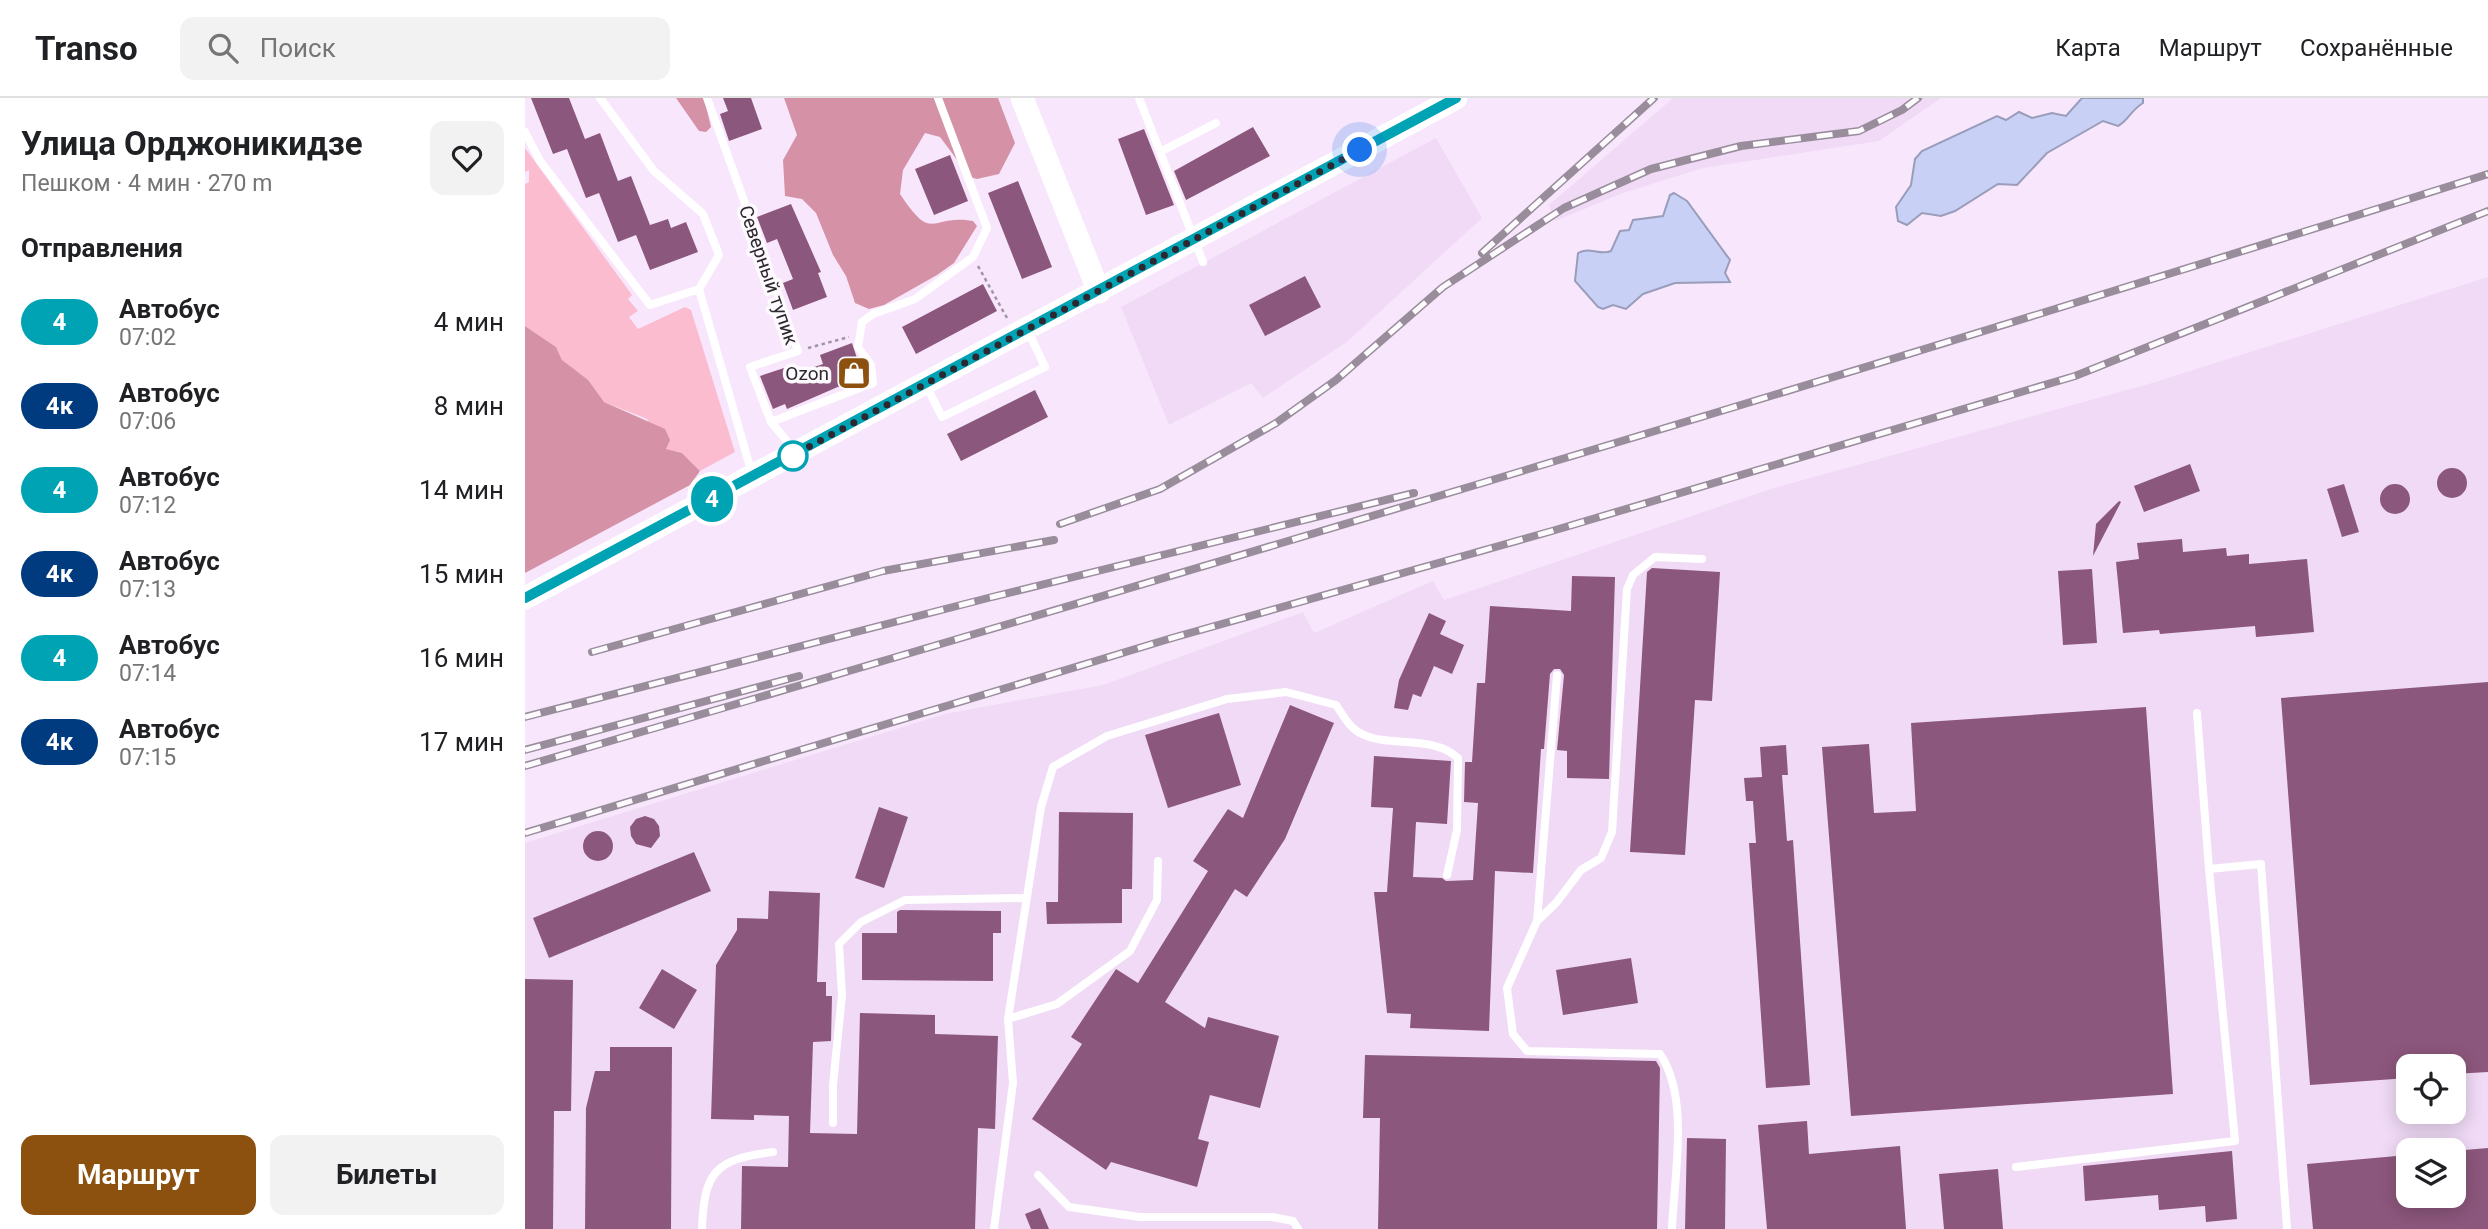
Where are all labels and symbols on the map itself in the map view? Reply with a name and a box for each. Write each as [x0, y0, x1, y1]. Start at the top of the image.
your location [1342, 132, 1377, 167]
street label: Северный тупик [734, 202, 803, 349]
shop icon: Ozon [835, 354, 873, 392]
place label: Ozon [785, 362, 829, 385]
unlabelled marker [778, 441, 808, 471]
line badge: 4 [689, 476, 735, 522]

